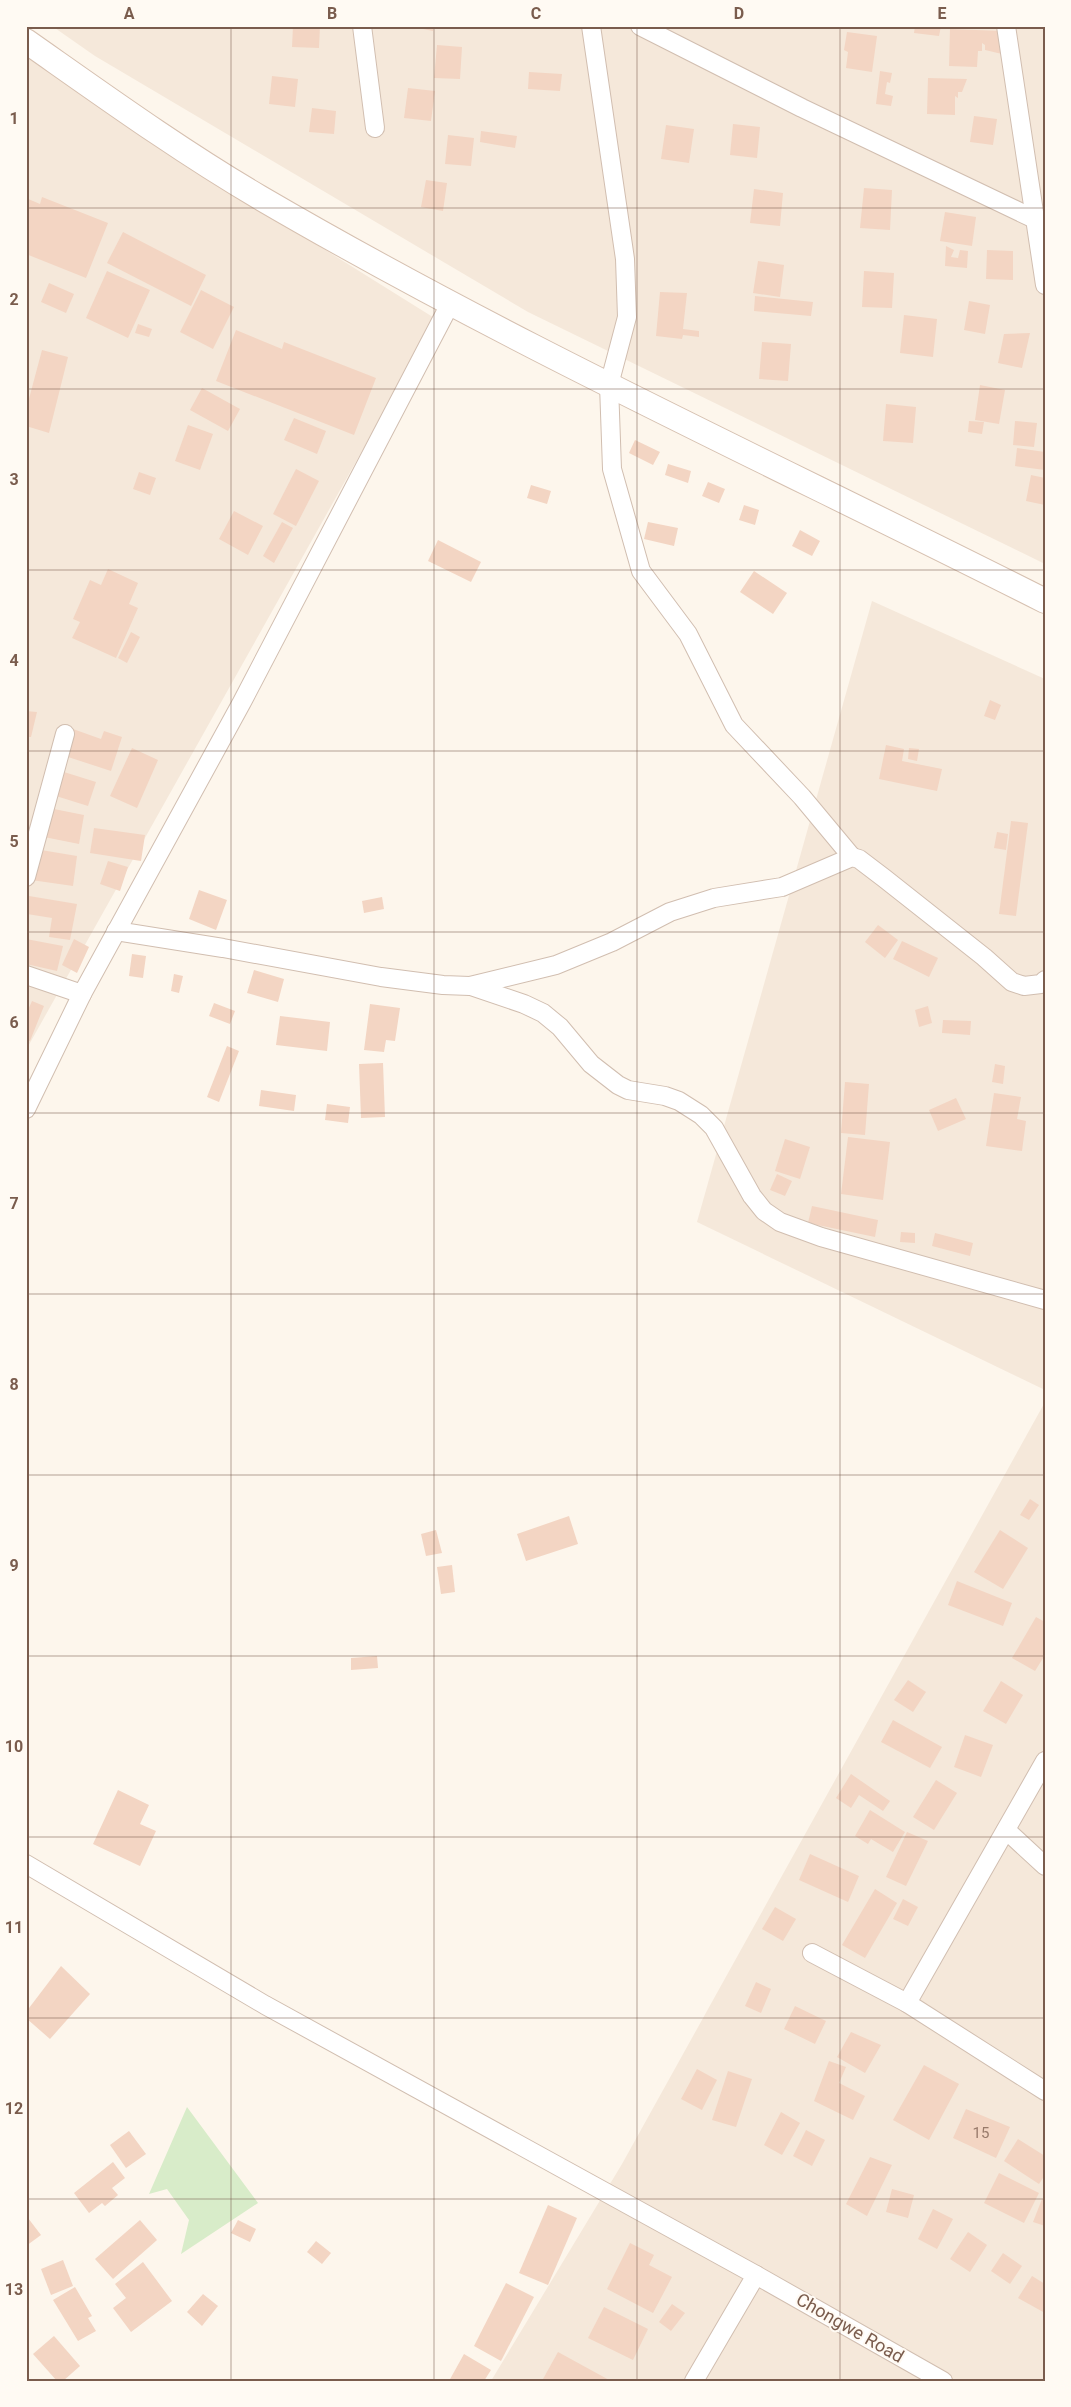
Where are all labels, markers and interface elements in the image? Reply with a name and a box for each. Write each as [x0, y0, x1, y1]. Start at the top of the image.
text: A [124, 4, 135, 23]
text: B [327, 4, 337, 23]
text: C [531, 4, 541, 23]
text: D [734, 4, 744, 23]
text: E [938, 4, 947, 23]
text: 1 [9, 109, 19, 128]
text: 2 [9, 290, 19, 309]
text: 3 [9, 470, 19, 489]
text: 4 [9, 651, 19, 670]
text: 5 [9, 832, 19, 851]
text: 6 [9, 1013, 19, 1032]
text: 7 [9, 1194, 19, 1213]
text: 8 [9, 1375, 19, 1394]
text: 9 [9, 1556, 19, 1575]
text: 10 [5, 1737, 23, 1756]
text: 11 [5, 1918, 23, 1937]
text: 12 [5, 2099, 23, 2118]
house number: 15 [973, 2124, 989, 2142]
text: 13 [5, 2280, 23, 2299]
street label: Chongwe Road [793, 2288, 908, 2367]

